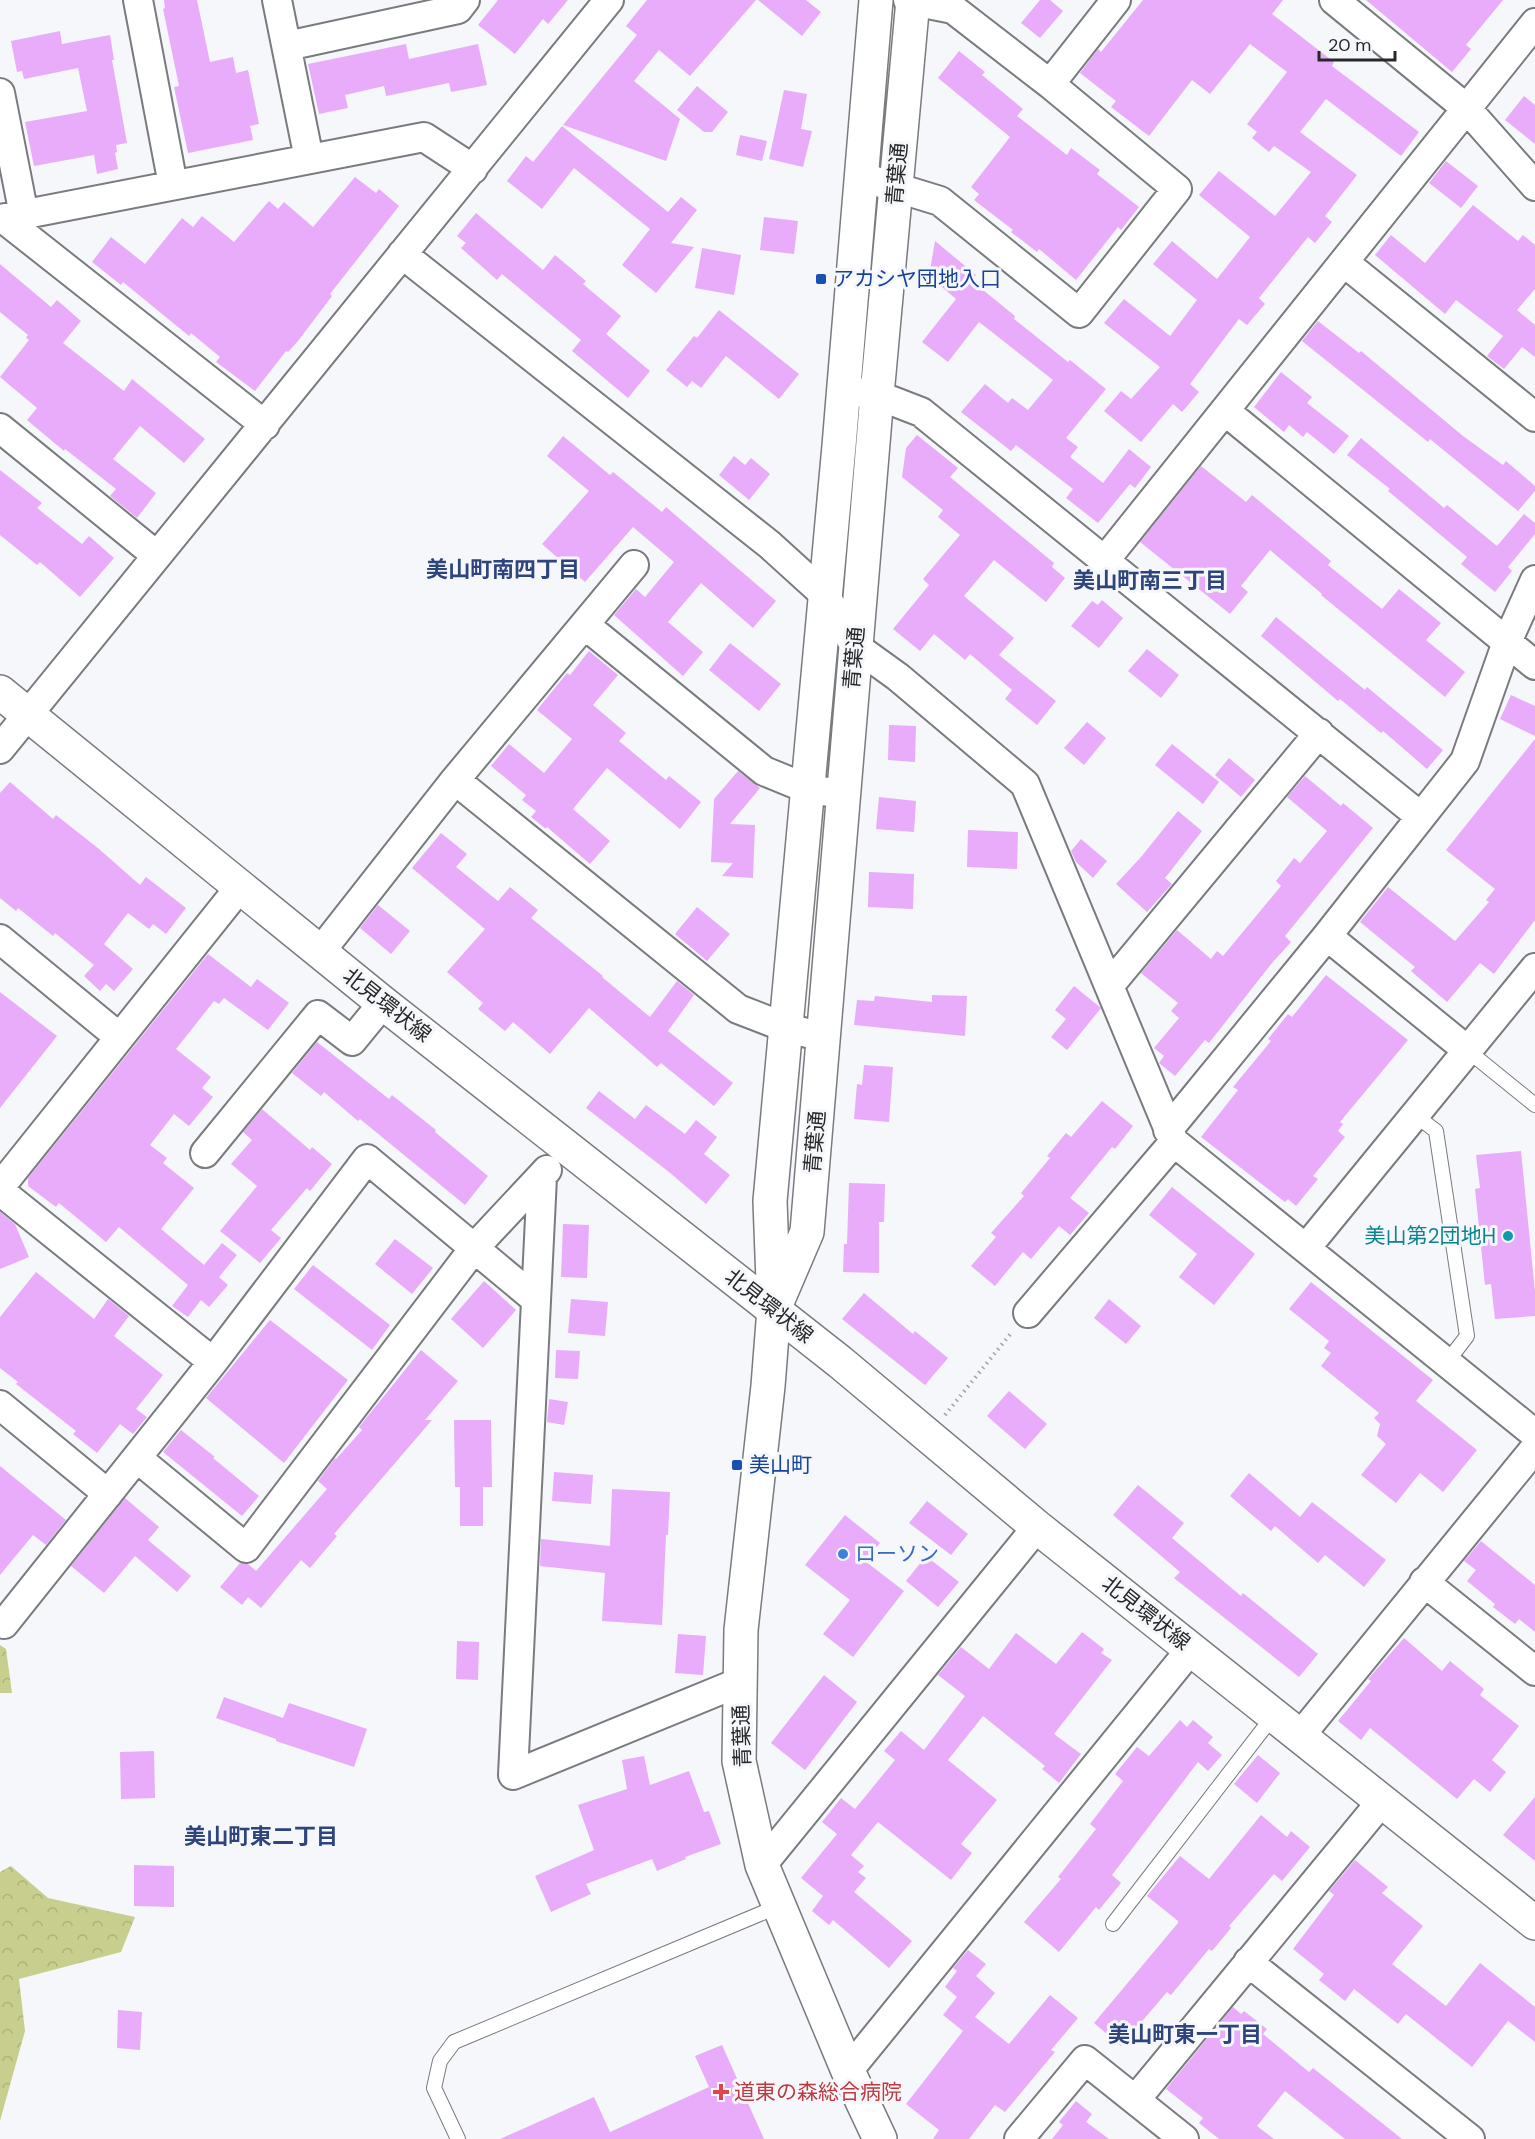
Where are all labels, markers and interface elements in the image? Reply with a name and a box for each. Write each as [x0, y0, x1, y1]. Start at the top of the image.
scale bar [1319, 24, 1396, 62]
text: 20 m [1328, 33, 1371, 57]
street label: 青葉通 [880, 141, 914, 207]
place label: アカシヤ団地入口 [833, 265, 1001, 293]
marker: アカシヤ団地入口 [814, 272, 828, 286]
district label: 美山町南四丁目 [426, 555, 580, 584]
district label: 美山町南三丁目 [1073, 566, 1227, 595]
street label: 青葉通 [837, 625, 871, 691]
street label: 北見環状線 [337, 962, 437, 1048]
street label: 青葉通 [798, 1109, 832, 1175]
place label: 美山第2団地H [1365, 1222, 1496, 1250]
marker: 美山第2団地H [1501, 1229, 1515, 1243]
street label: 北見環状線 [719, 1263, 819, 1349]
place label: 美山町 [749, 1451, 812, 1479]
marker: 美山町 [730, 1458, 744, 1472]
place label: ローソン [855, 1540, 939, 1568]
marker: ローソン [836, 1547, 850, 1561]
street label: 北見環状線 [1096, 1570, 1196, 1656]
street label: 青葉通 [727, 1704, 757, 1768]
district label: 美山町東二丁目 [184, 1822, 338, 1851]
district label: 美山町東一丁目 [1108, 2020, 1262, 2049]
place label: 道東の森総合病院 [734, 2078, 902, 2106]
marker: 道東の森総合病院 [712, 2083, 730, 2101]

